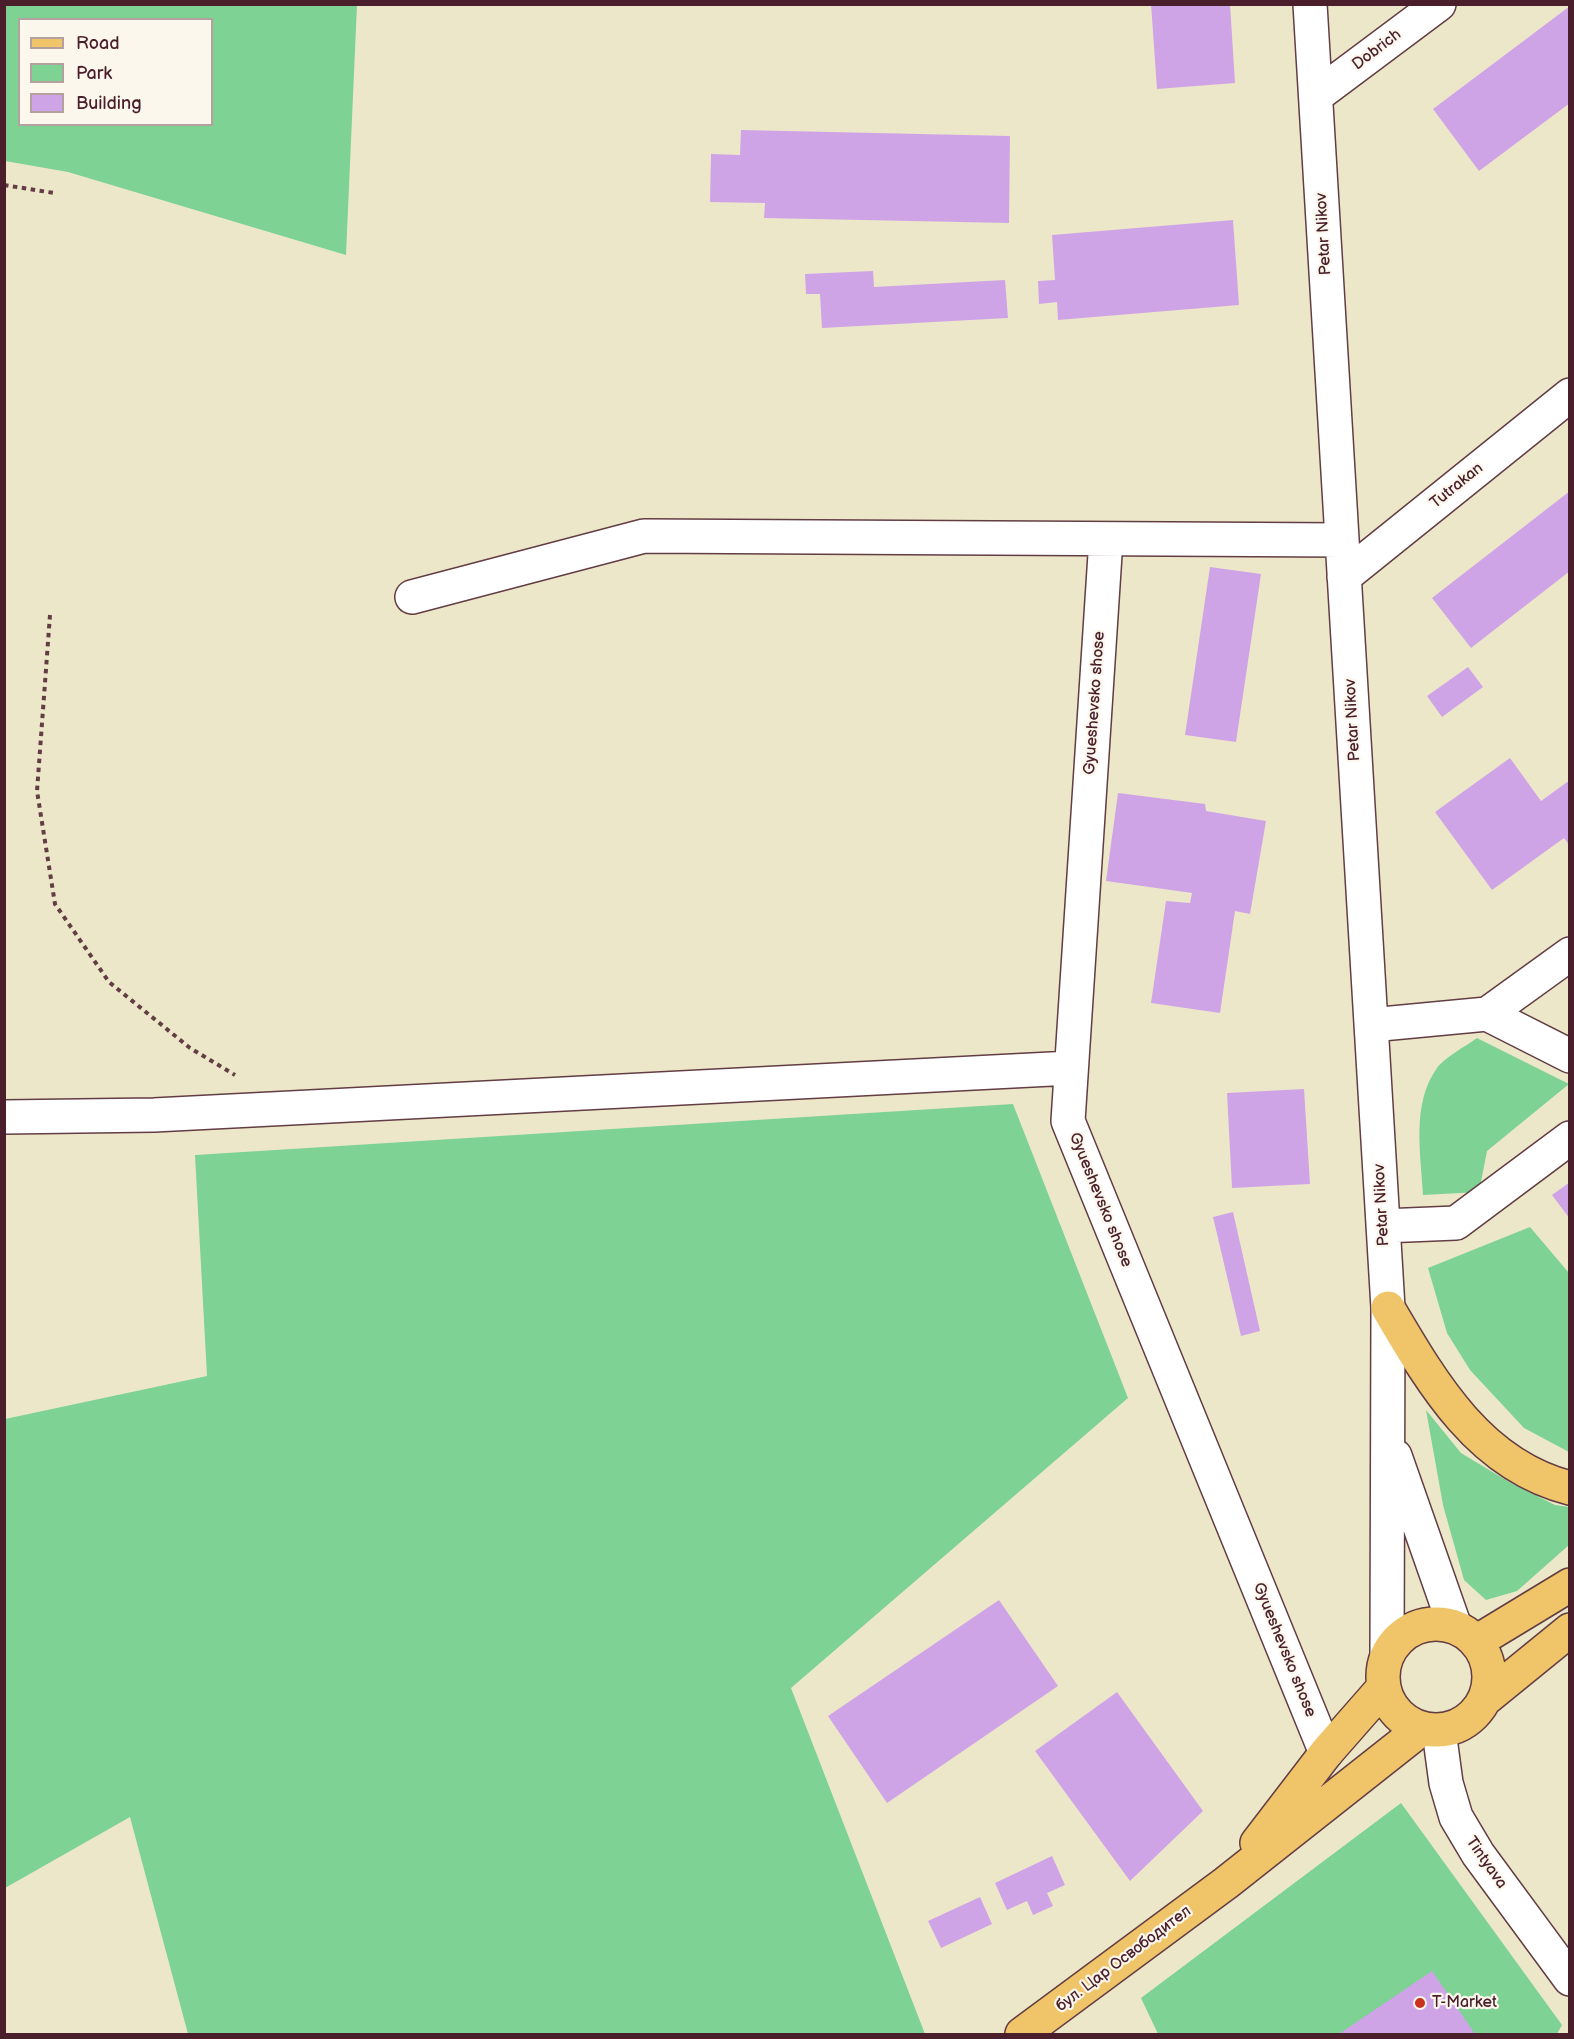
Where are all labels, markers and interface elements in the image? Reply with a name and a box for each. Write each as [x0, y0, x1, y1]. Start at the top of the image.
legend [18, 18, 213, 126]
street label: Dobrich [1349, 25, 1405, 75]
text: Road [76, 33, 120, 54]
text: Park [76, 63, 112, 84]
text: Building [76, 93, 142, 114]
street label: Petar Nikov [1312, 192, 1336, 276]
street label: Tutrakan [1427, 459, 1487, 513]
street label: Gyueshevsko shose [1080, 631, 1110, 775]
street label: Petar Nikov [1341, 678, 1365, 762]
street label: Gyueshevsko shose [1064, 1130, 1136, 1270]
street label: Petar Nikov [1370, 1163, 1394, 1247]
street label: Gyueshevsko shose [1248, 1580, 1320, 1720]
street label: Tintyava [1461, 1833, 1511, 1893]
street label: бул. Цар Освободител [1053, 1902, 1195, 2016]
place label: T-Market [1432, 1993, 1497, 2013]
marker: T-Market [1413, 1996, 1427, 2010]

